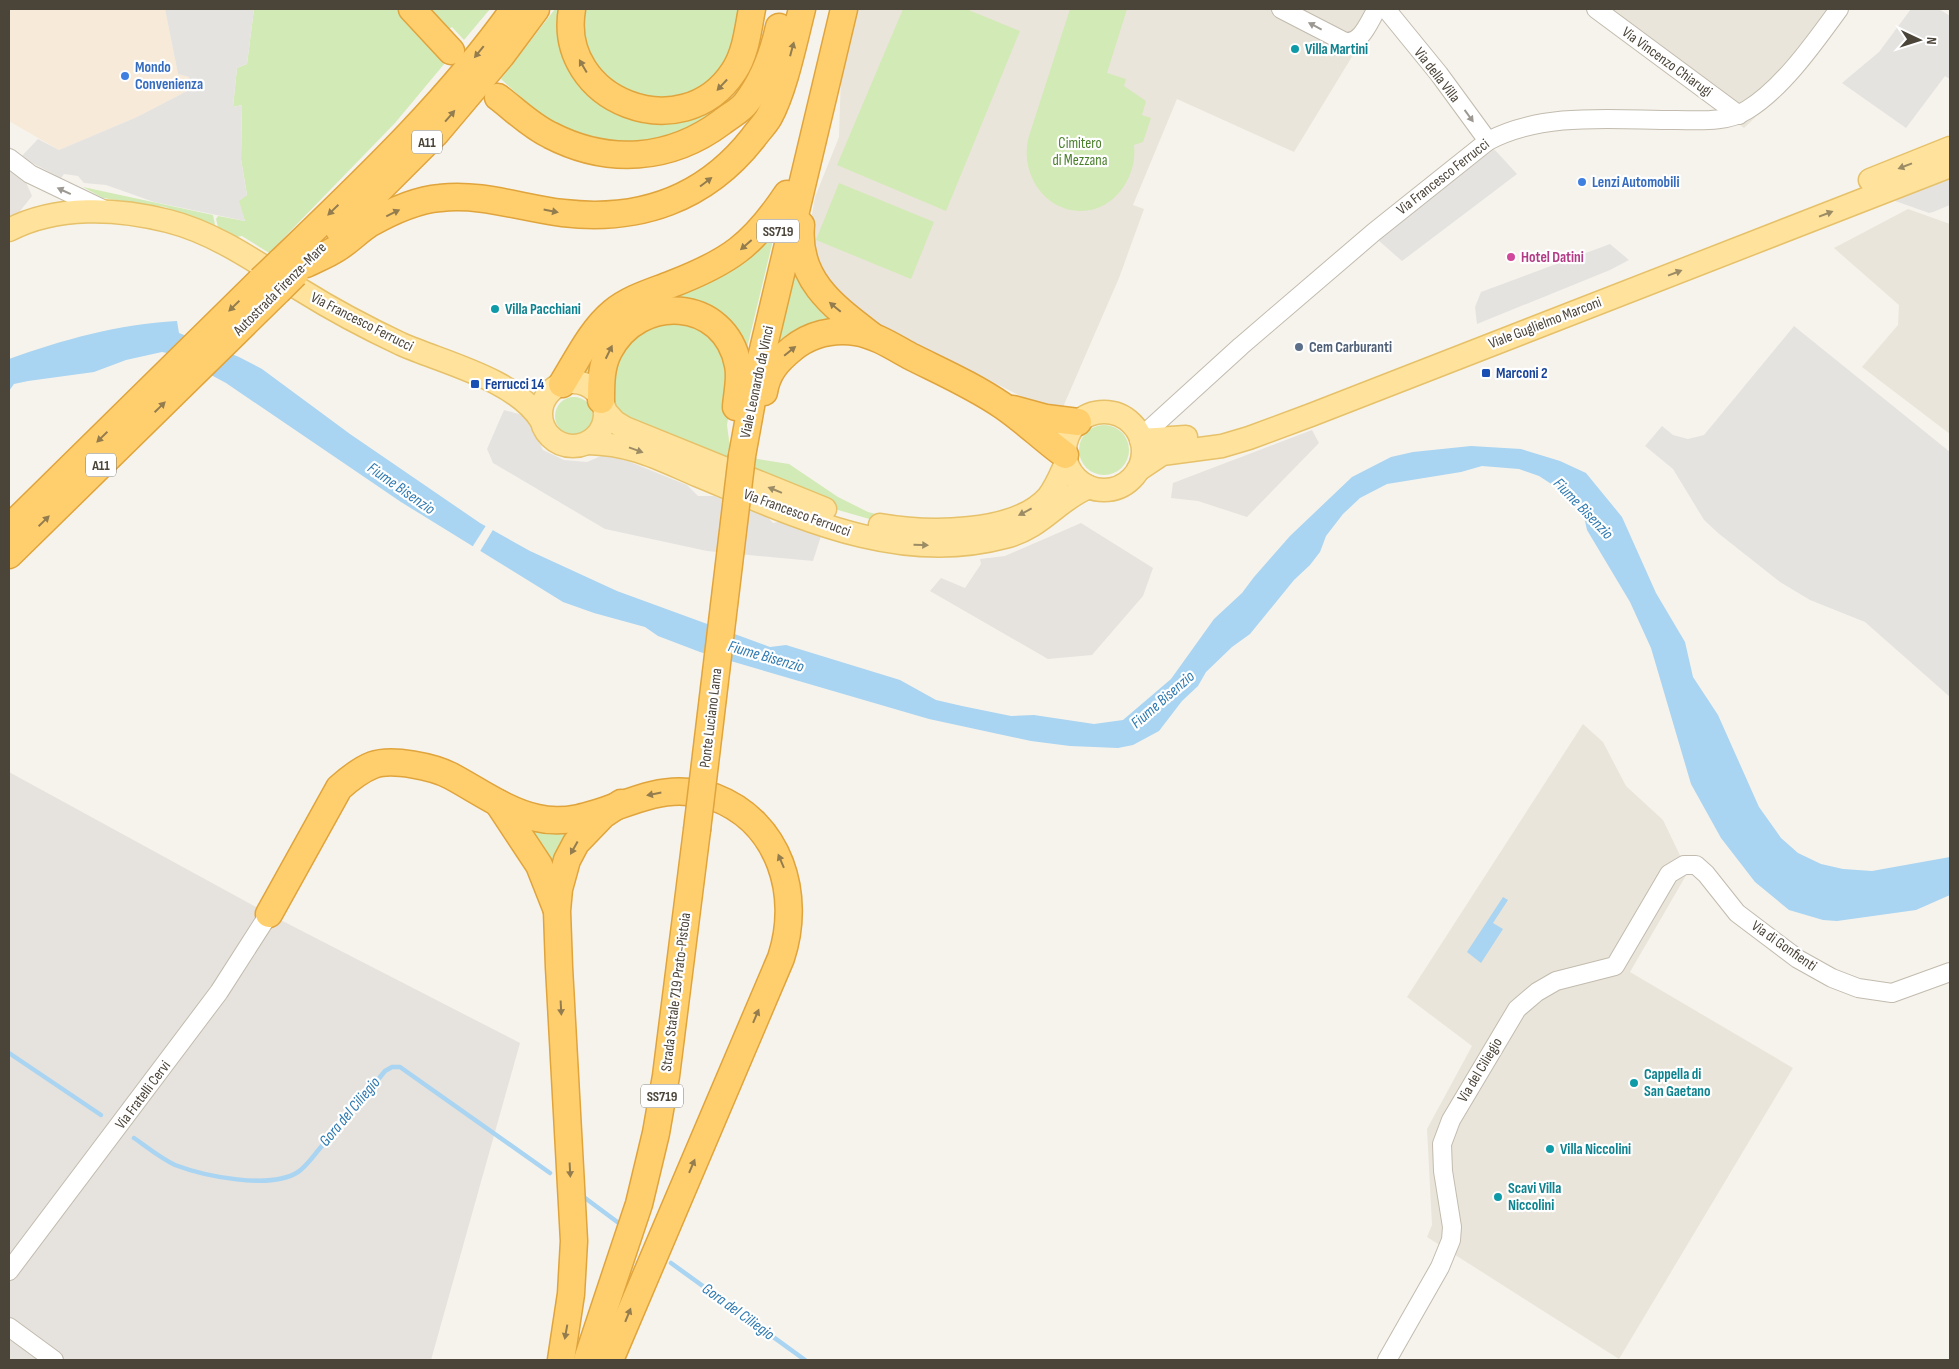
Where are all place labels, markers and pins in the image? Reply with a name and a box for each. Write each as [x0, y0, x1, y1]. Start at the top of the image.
place label: Villa Martini [1305, 40, 1368, 59]
marker: Villa Martini [1289, 43, 1301, 55]
place label: Mondo Convenienza [135, 58, 203, 94]
marker: Mondo Convenienza [119, 70, 131, 82]
place label: Lenzi Automobili [1592, 173, 1679, 192]
marker: Lenzi Automobili [1576, 176, 1588, 188]
place label: Hotel Datini [1521, 248, 1584, 267]
marker: Hotel Datini [1505, 251, 1517, 263]
place label: Villa Pacchiani [505, 300, 581, 319]
marker: Villa Pacchiani [489, 303, 501, 315]
place label: Cem Carburanti [1309, 338, 1392, 357]
marker: Cem Carburanti [1293, 341, 1305, 353]
place label: Marconi 2 [1496, 364, 1548, 383]
marker: Marconi 2 [1480, 367, 1492, 379]
place label: Ferrucci 14 [485, 375, 544, 394]
marker: Ferrucci 14 [469, 378, 481, 390]
place label: Cappella di San Gaetano [1644, 1065, 1711, 1101]
marker: Cappella di San Gaetano [1628, 1077, 1640, 1089]
place label: Villa Niccolini [1560, 1140, 1631, 1159]
marker: Villa Niccolini [1544, 1143, 1556, 1155]
place label: Scavi Villa Niccolini [1508, 1179, 1561, 1215]
marker: Scavi Villa Niccolini [1492, 1191, 1504, 1203]

